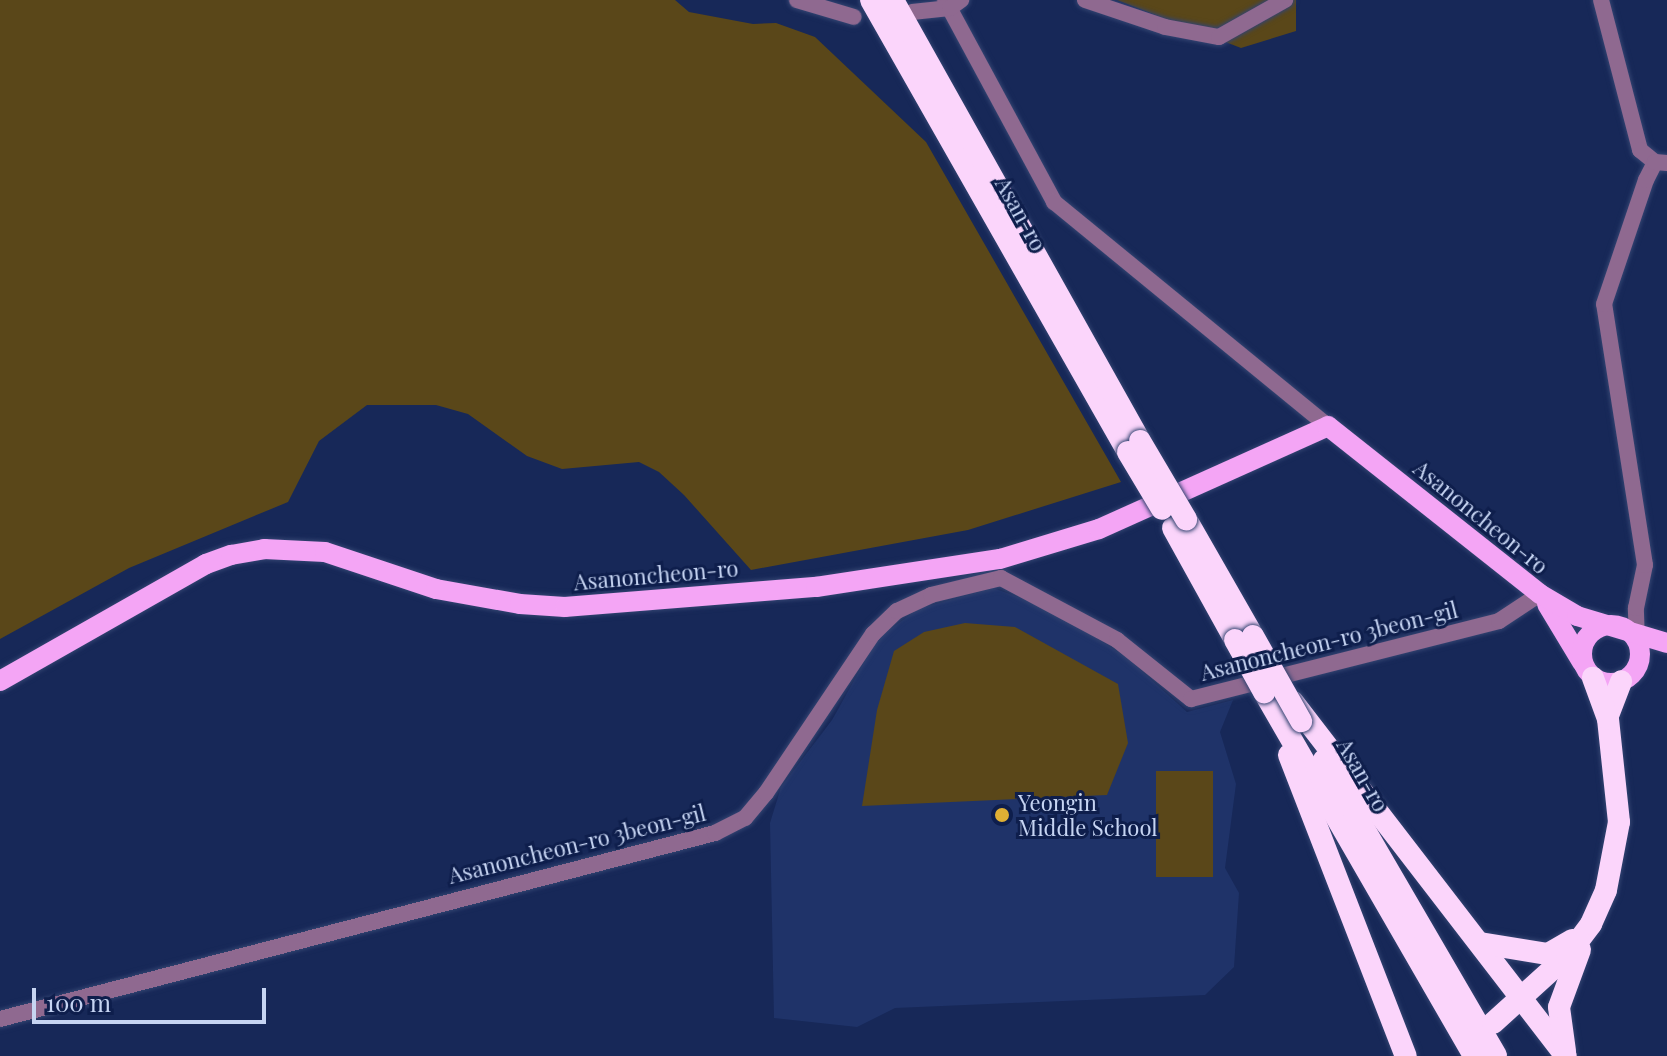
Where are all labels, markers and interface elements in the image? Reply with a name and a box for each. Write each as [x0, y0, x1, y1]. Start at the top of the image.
street label: Asan-ro [990, 173, 1052, 255]
street label: Asanoncheon-ro [1409, 455, 1553, 579]
street label: Asanoncheon-ro [573, 555, 739, 595]
street label: Asanoncheon-ro 3beon-gil [1198, 596, 1460, 686]
street label: Asan-ro [1332, 734, 1394, 816]
place label: Yeongin Middle School [1018, 789, 1158, 840]
street label: Asanoncheon-ro 3beon-gil [446, 799, 708, 889]
marker: Yeongin Middle School [993, 806, 1011, 824]
scale bar [36, 972, 270, 1022]
text: 100 m [46, 986, 111, 1018]

